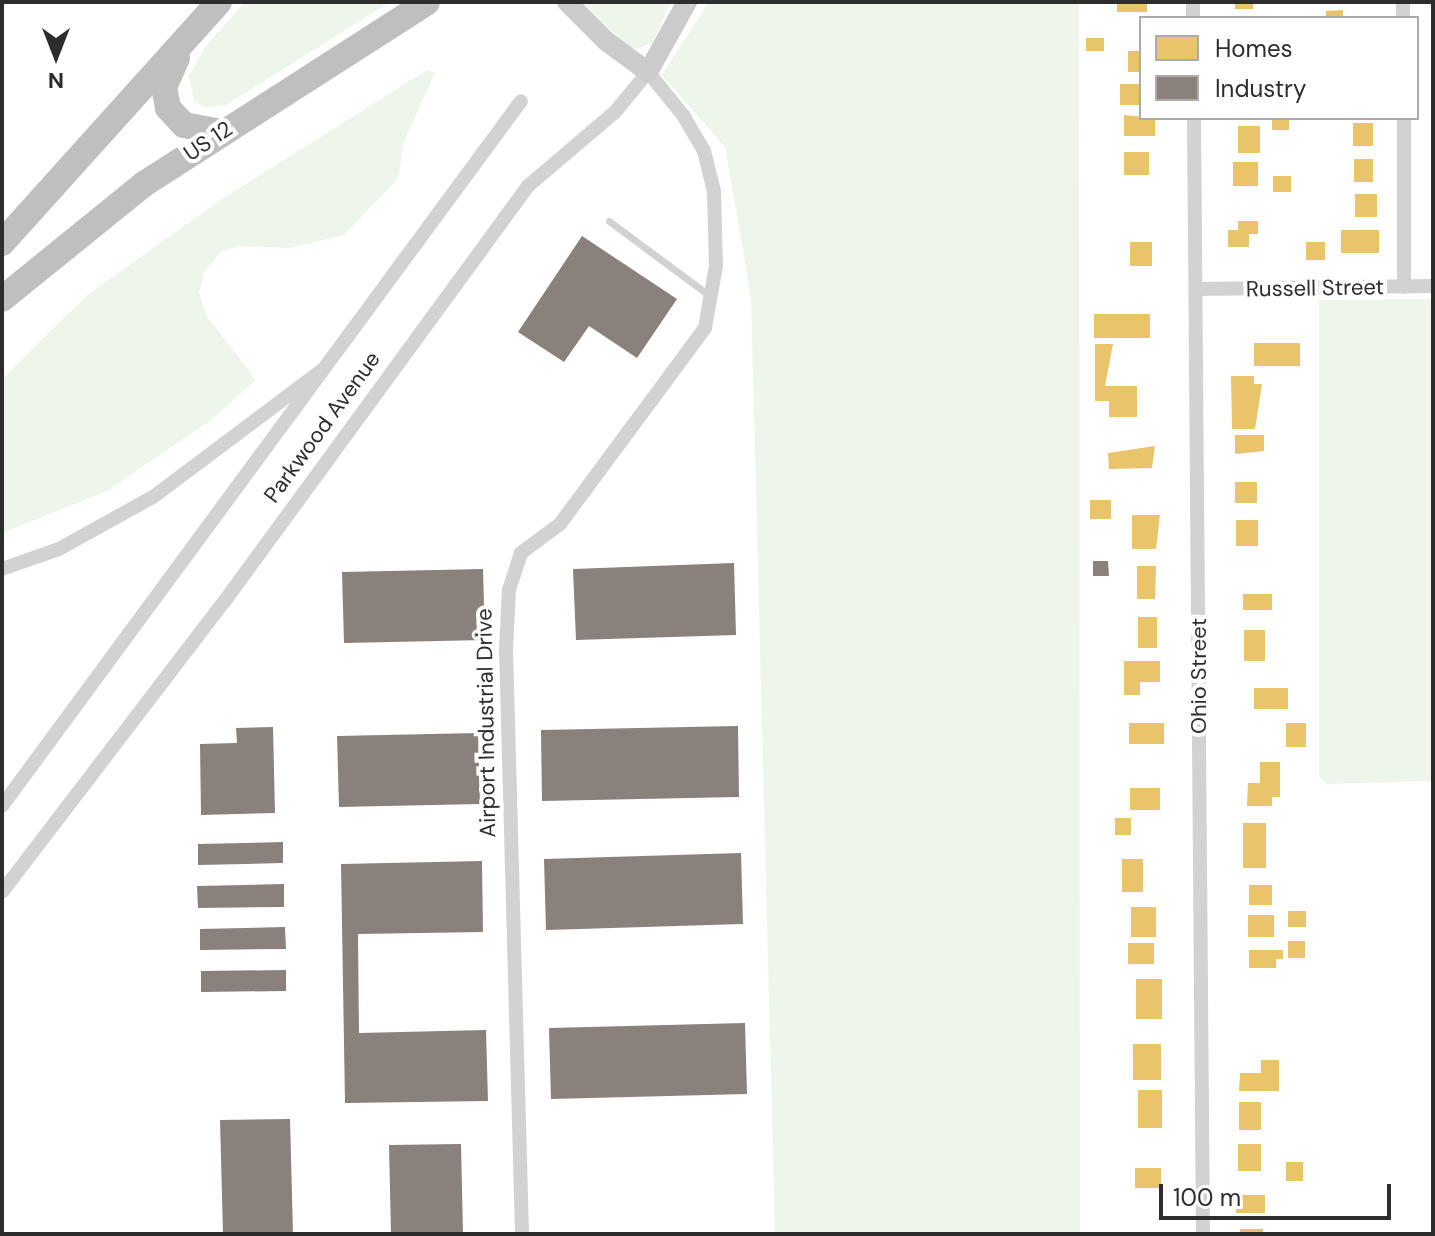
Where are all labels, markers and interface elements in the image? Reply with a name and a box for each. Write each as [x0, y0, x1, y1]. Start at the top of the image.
north arrow [16, 16, 96, 96]
legend [1139, 16, 1419, 120]
text: Homes [1215, 33, 1293, 64]
text: N [48, 66, 64, 95]
text: Industry [1215, 73, 1306, 104]
street label: US 12 [179, 115, 237, 167]
street label: Russell Street [1246, 274, 1384, 302]
street label: Parkwood Avenue [258, 346, 386, 508]
street label: Airport Industrial Drive [471, 608, 501, 838]
street label: Ohio Street [1186, 618, 1212, 734]
scale bar [1163, 1168, 1395, 1218]
text: 100 m [1173, 1182, 1241, 1213]

